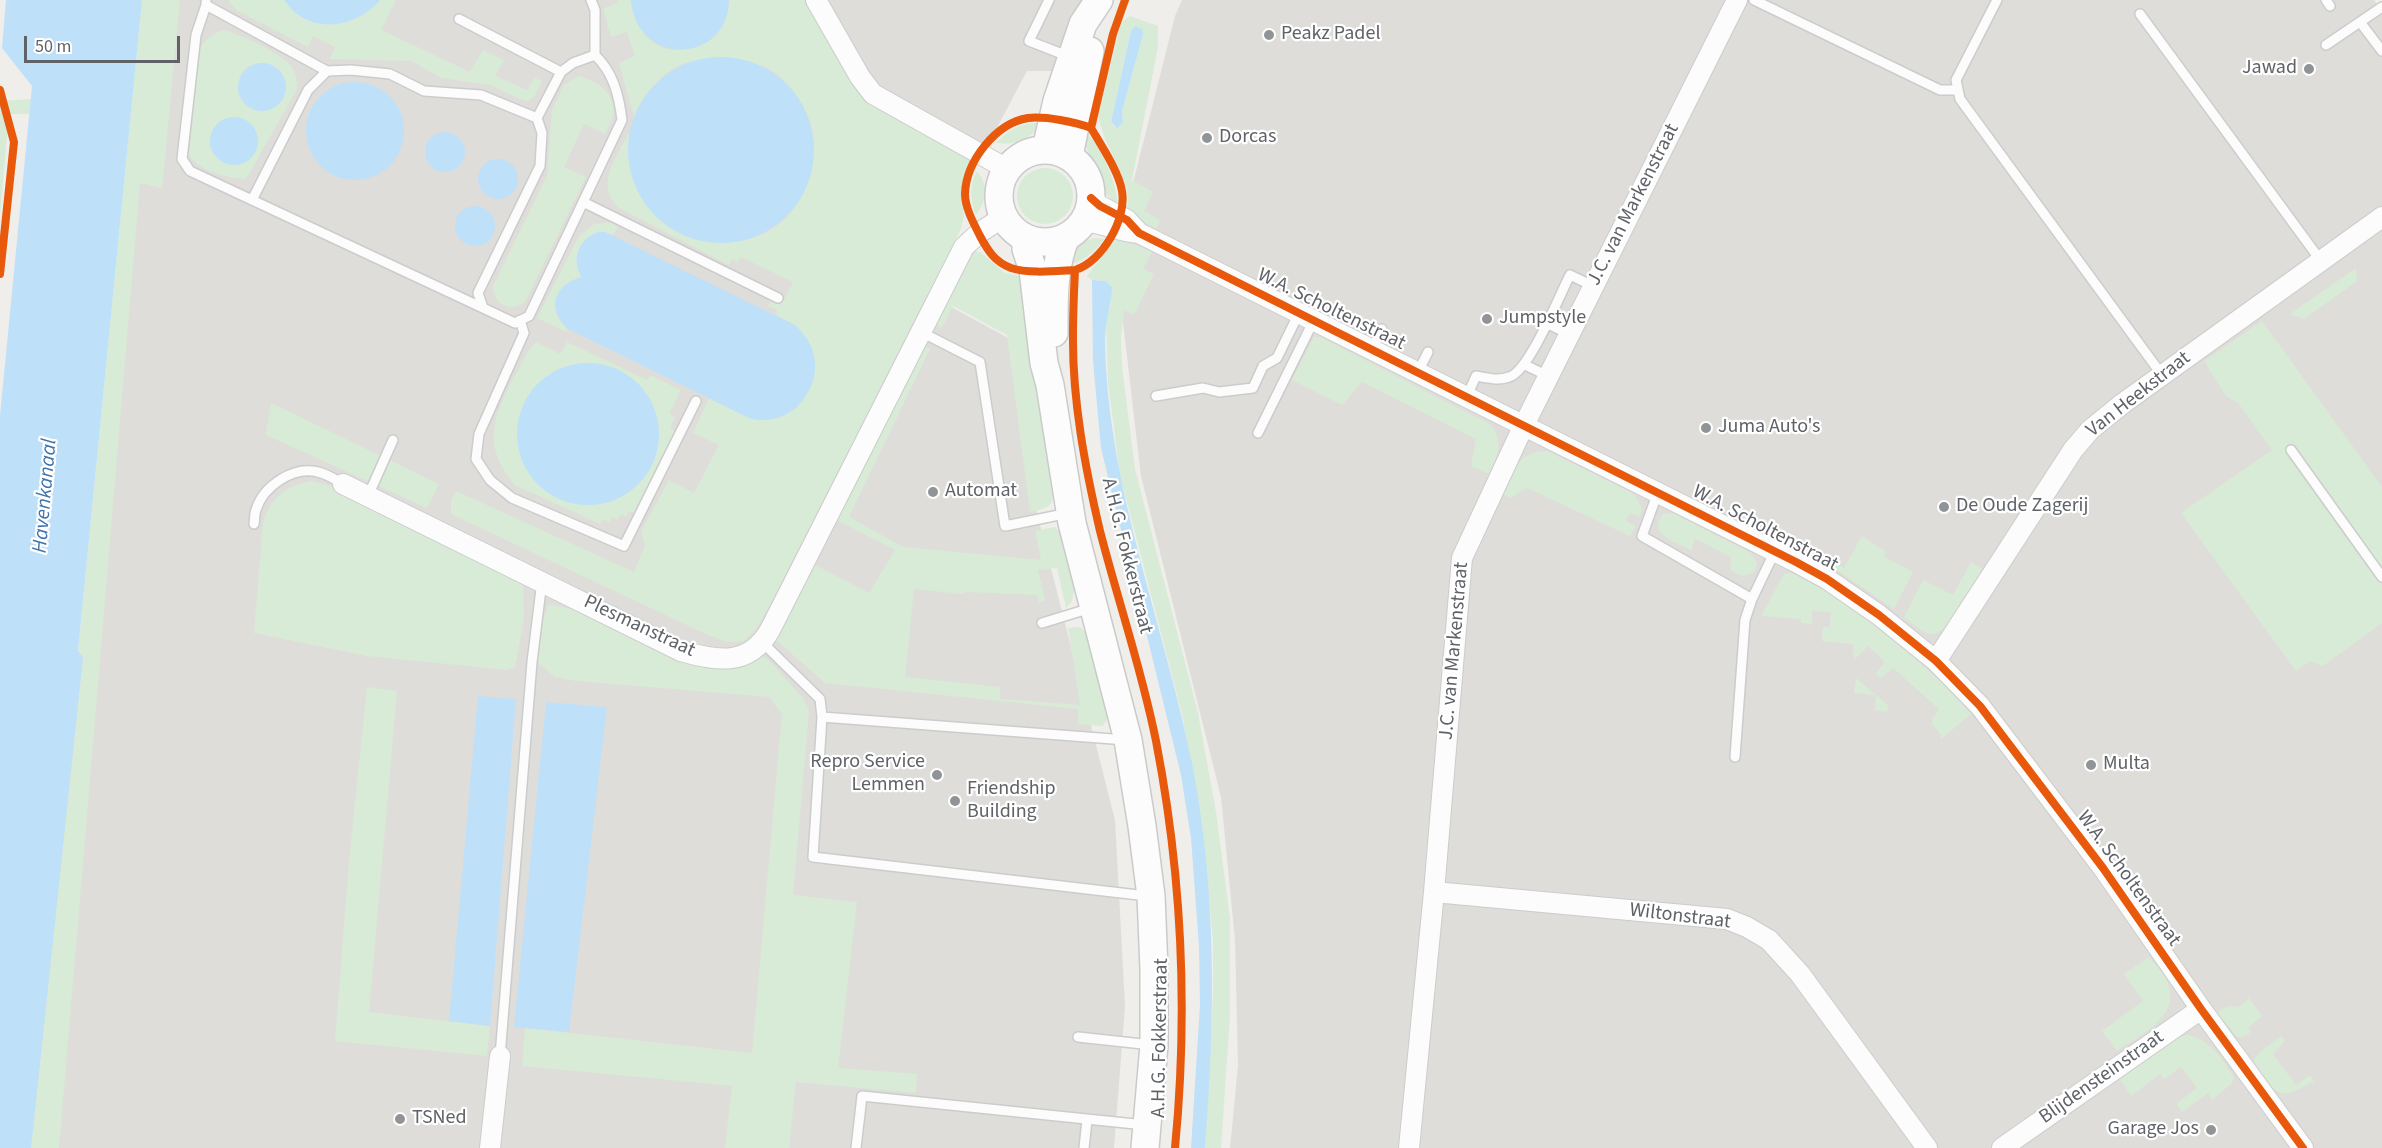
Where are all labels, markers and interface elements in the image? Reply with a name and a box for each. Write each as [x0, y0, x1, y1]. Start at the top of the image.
place label: Peakz Padel [1281, 23, 1380, 47]
scale bar [27, 24, 183, 62]
marker: Peakz Padel [1262, 28, 1276, 42]
text: 50 m [35, 34, 71, 59]
place label: Jawad [2242, 57, 2297, 81]
marker: Jawad [2302, 62, 2316, 76]
street label: J.C. van Markenstraat [1583, 120, 1685, 290]
place label: Dorcas [1219, 126, 1276, 150]
marker: Dorcas [1200, 131, 1214, 145]
street label: W.A. Scholtenstraat [1253, 264, 1409, 356]
place label: Jumpstyle [1499, 307, 1586, 331]
marker: Jumpstyle [1480, 312, 1494, 326]
street label: Van Heekstraat [2082, 347, 2196, 443]
place label: Juma Auto's [1718, 416, 1820, 440]
marker: Juma Auto's [1699, 421, 1713, 435]
water label: Havenkanaal [28, 438, 64, 554]
street label: A.H.G. Fokkerstraat [1095, 476, 1157, 636]
place label: Automat [945, 480, 1017, 504]
street label: W.A. Scholtenstraat [1688, 480, 1842, 578]
marker: Automat [926, 485, 940, 499]
place label: De Oude Zagerij [1956, 495, 2088, 519]
marker: De Oude Zagerij [1937, 500, 1951, 514]
street label: J.C. van Markenstraat [1435, 561, 1475, 741]
street label: Plesmanstraat [579, 591, 699, 663]
place label: Repro Service Lemmen [810, 751, 925, 798]
place label: Multa [2103, 753, 2150, 777]
marker: Multa [2084, 758, 2098, 772]
marker: Repro Service Lemmen [930, 768, 944, 782]
place label: Friendship Building [967, 778, 1056, 825]
marker: Friendship Building [948, 794, 962, 808]
street label: W.A. Scholtenstraat [2071, 807, 2185, 951]
street label: Wiltonstraat [1628, 899, 1732, 935]
street label: A.H.G. Fokkerstraat [1148, 958, 1174, 1118]
street label: Blijdensteinstraat [2035, 1026, 2169, 1130]
place label: TSNed [412, 1107, 467, 1131]
marker: TSNed [393, 1112, 407, 1126]
place label: Garage Jos [2108, 1118, 2199, 1142]
marker: Garage Jos [2204, 1123, 2218, 1137]

